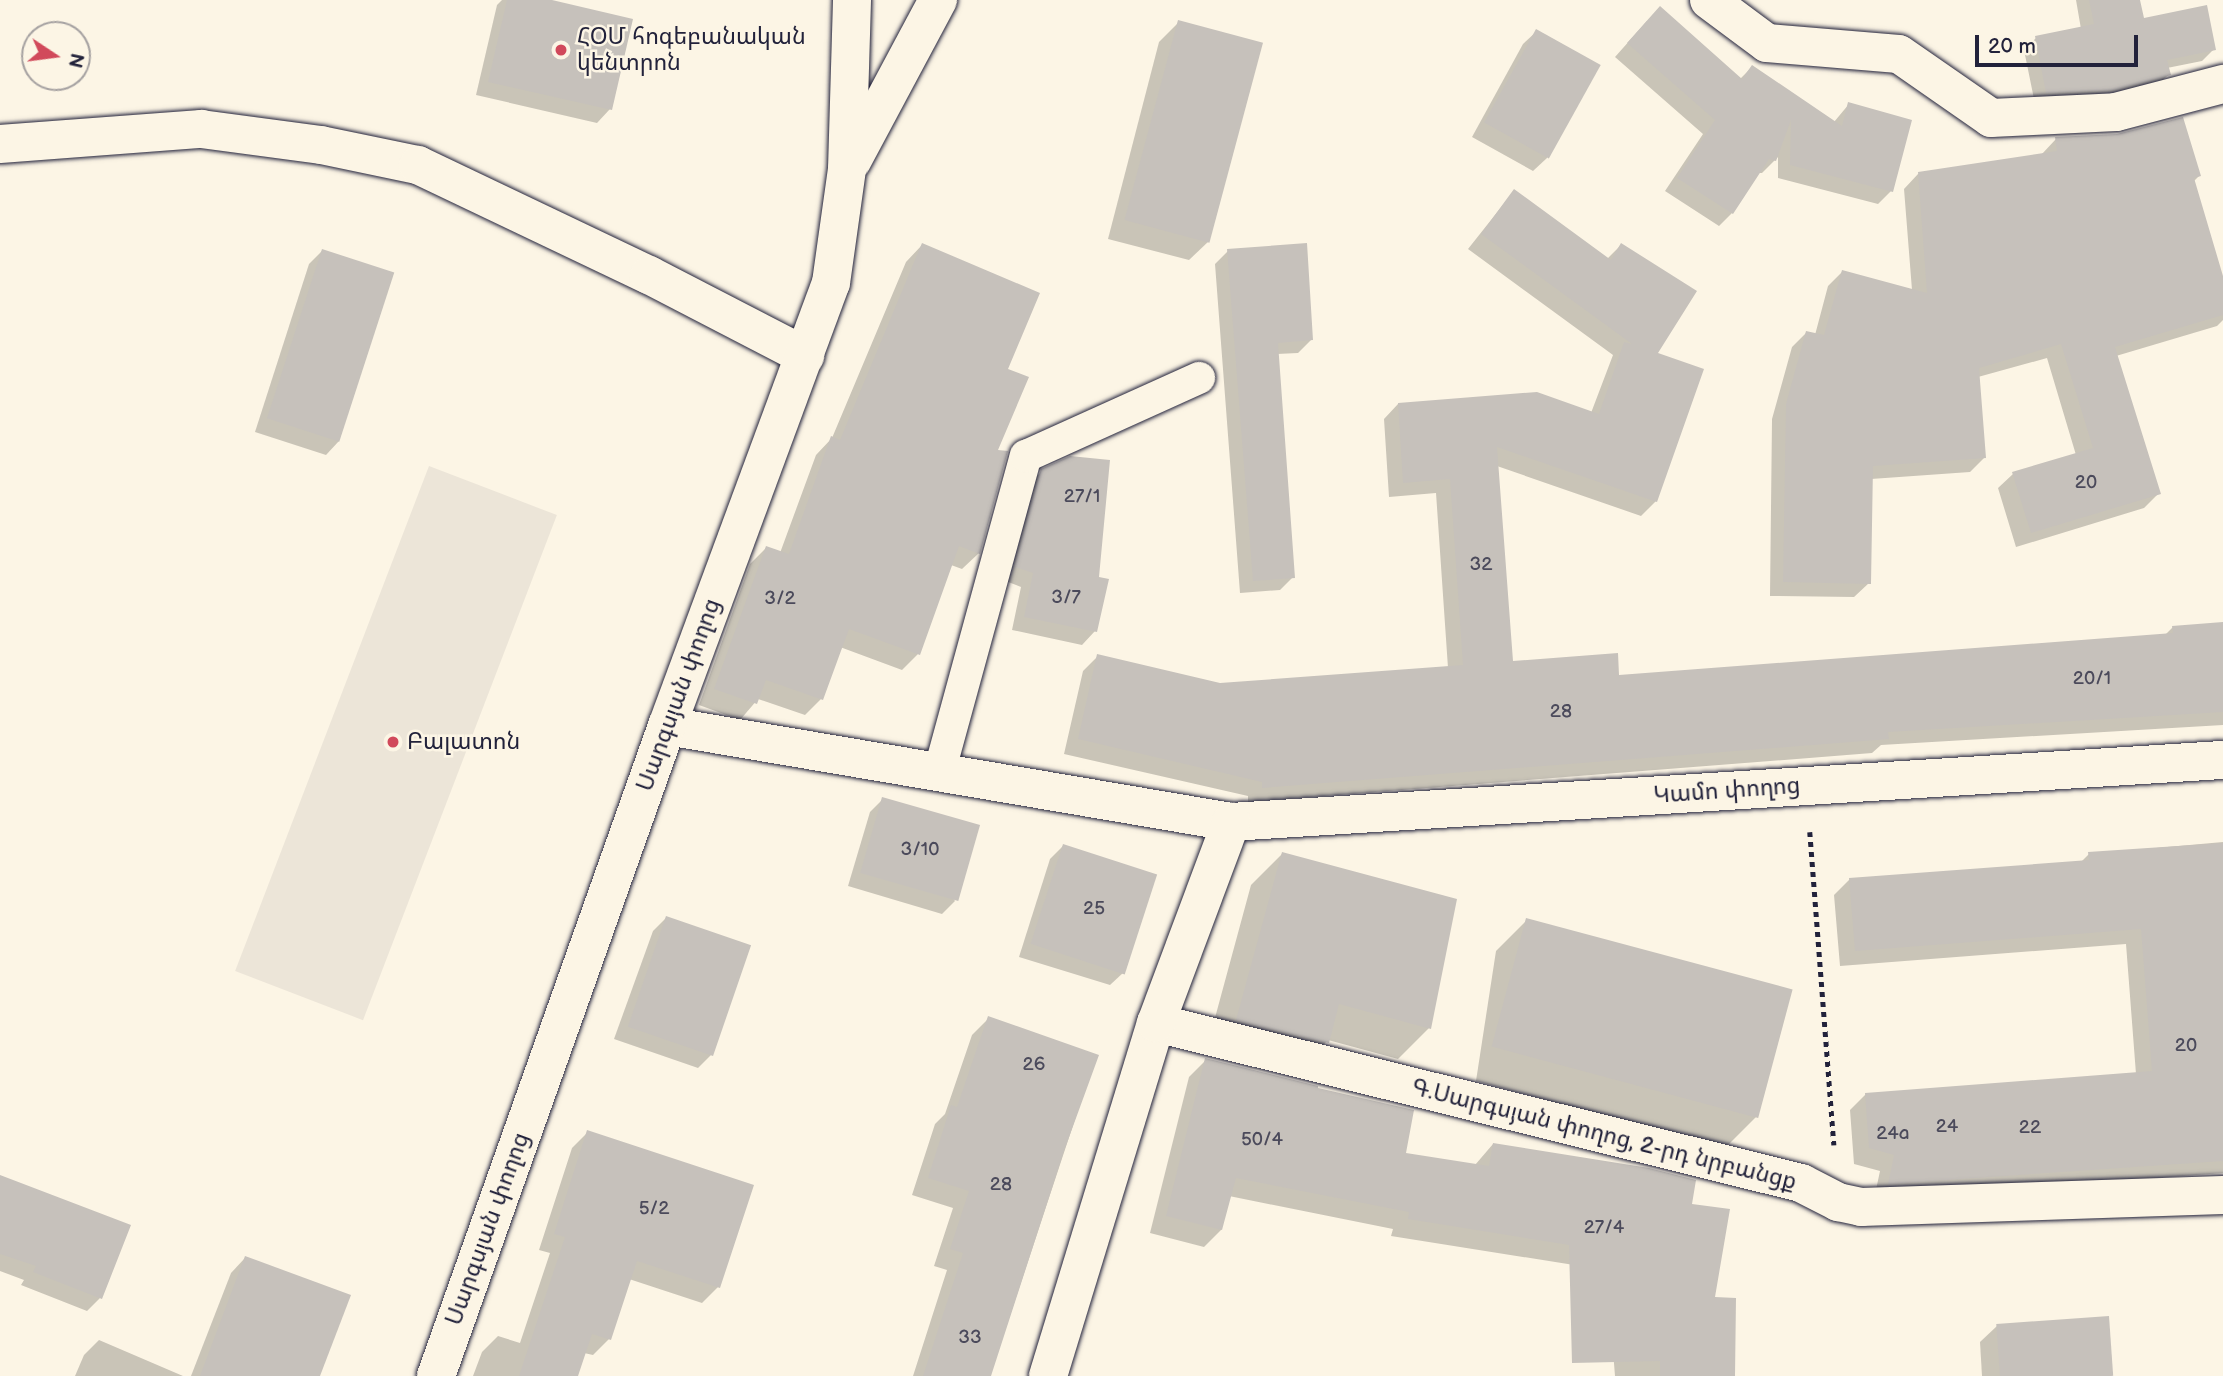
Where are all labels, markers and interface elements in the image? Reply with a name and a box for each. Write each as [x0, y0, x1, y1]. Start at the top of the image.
north arrow [21, 21, 91, 91]
scale bar [1978, 21, 2141, 65]
place label: ՀՕՄ հոգեբանական կենտրոն [577, 23, 806, 77]
text: 20 m [1988, 34, 2036, 59]
marker: ՀՕՄ հոգեբանական կենտրոն [551, 40, 571, 60]
text: N [62, 51, 88, 70]
house number: 20 [2075, 472, 2097, 494]
house number: 27/1 [1064, 486, 1100, 508]
house number: 32 [1470, 554, 1492, 576]
house number: 3/7 [1051, 587, 1081, 609]
house number: 3/2 [764, 588, 796, 610]
street label: Սարգսյան փողոց [631, 595, 727, 795]
house number: 20/1 [2073, 668, 2111, 690]
house number: 28 [1550, 701, 1572, 723]
place label: Բալատոն [407, 728, 520, 756]
marker: Բալատոն [385, 734, 401, 750]
street label: Կամո փողոց [1653, 772, 1801, 810]
house number: 3/10 [901, 839, 939, 861]
house number: 25 [1083, 898, 1105, 920]
house number: 20 [2175, 1035, 2197, 1057]
house number: 26 [1023, 1054, 1045, 1076]
street label: Գ.Սարգսյան փողոց, 2-րդ նրբանցք [1409, 1074, 1799, 1196]
house number: 24 [1936, 1116, 1958, 1138]
house number: 22 [2019, 1117, 2041, 1139]
house number: 24a [1876, 1123, 1910, 1145]
street label: Սարգսյան փողոց [440, 1129, 536, 1329]
house number: 50/4 [1241, 1129, 1283, 1151]
house number: 28 [990, 1174, 1012, 1196]
house number: 5/2 [639, 1198, 669, 1220]
house number: 27/4 [1584, 1217, 1624, 1239]
house number: 33 [958, 1327, 982, 1349]

